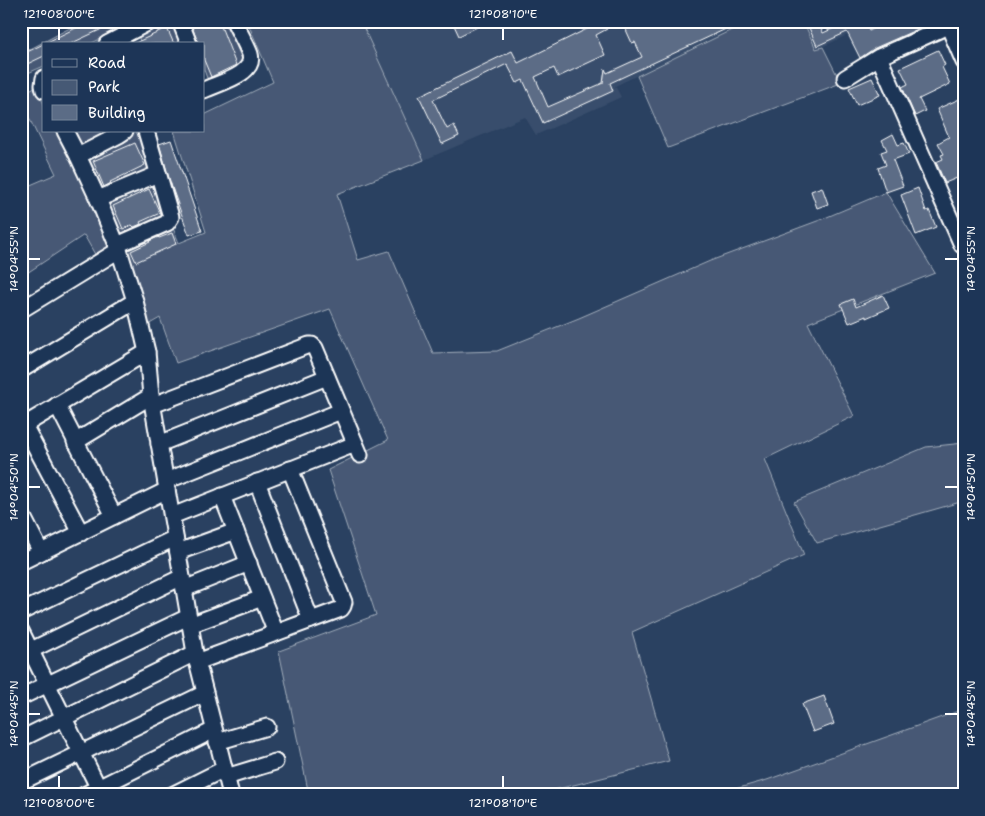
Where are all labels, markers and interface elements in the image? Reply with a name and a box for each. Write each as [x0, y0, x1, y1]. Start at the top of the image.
text: 121°08'00"E [23, 6, 95, 22]
text: 121°08'10"E [469, 6, 537, 22]
legend [42, 42, 205, 132]
text: Road [88, 53, 126, 73]
text: Park [88, 77, 120, 97]
text: Building [88, 103, 145, 123]
text: 14°04'55"N [6, 226, 22, 292]
text: 14°04'55"N [963, 226, 979, 292]
text: 14°04'50"N [6, 453, 22, 521]
text: 14°04'50"N [963, 453, 979, 521]
text: 14°04'45"N [6, 680, 22, 748]
text: 14°04'45"N [963, 680, 979, 748]
text: 121°08'00"E [23, 795, 95, 811]
text: 121°08'10"E [469, 795, 537, 811]

